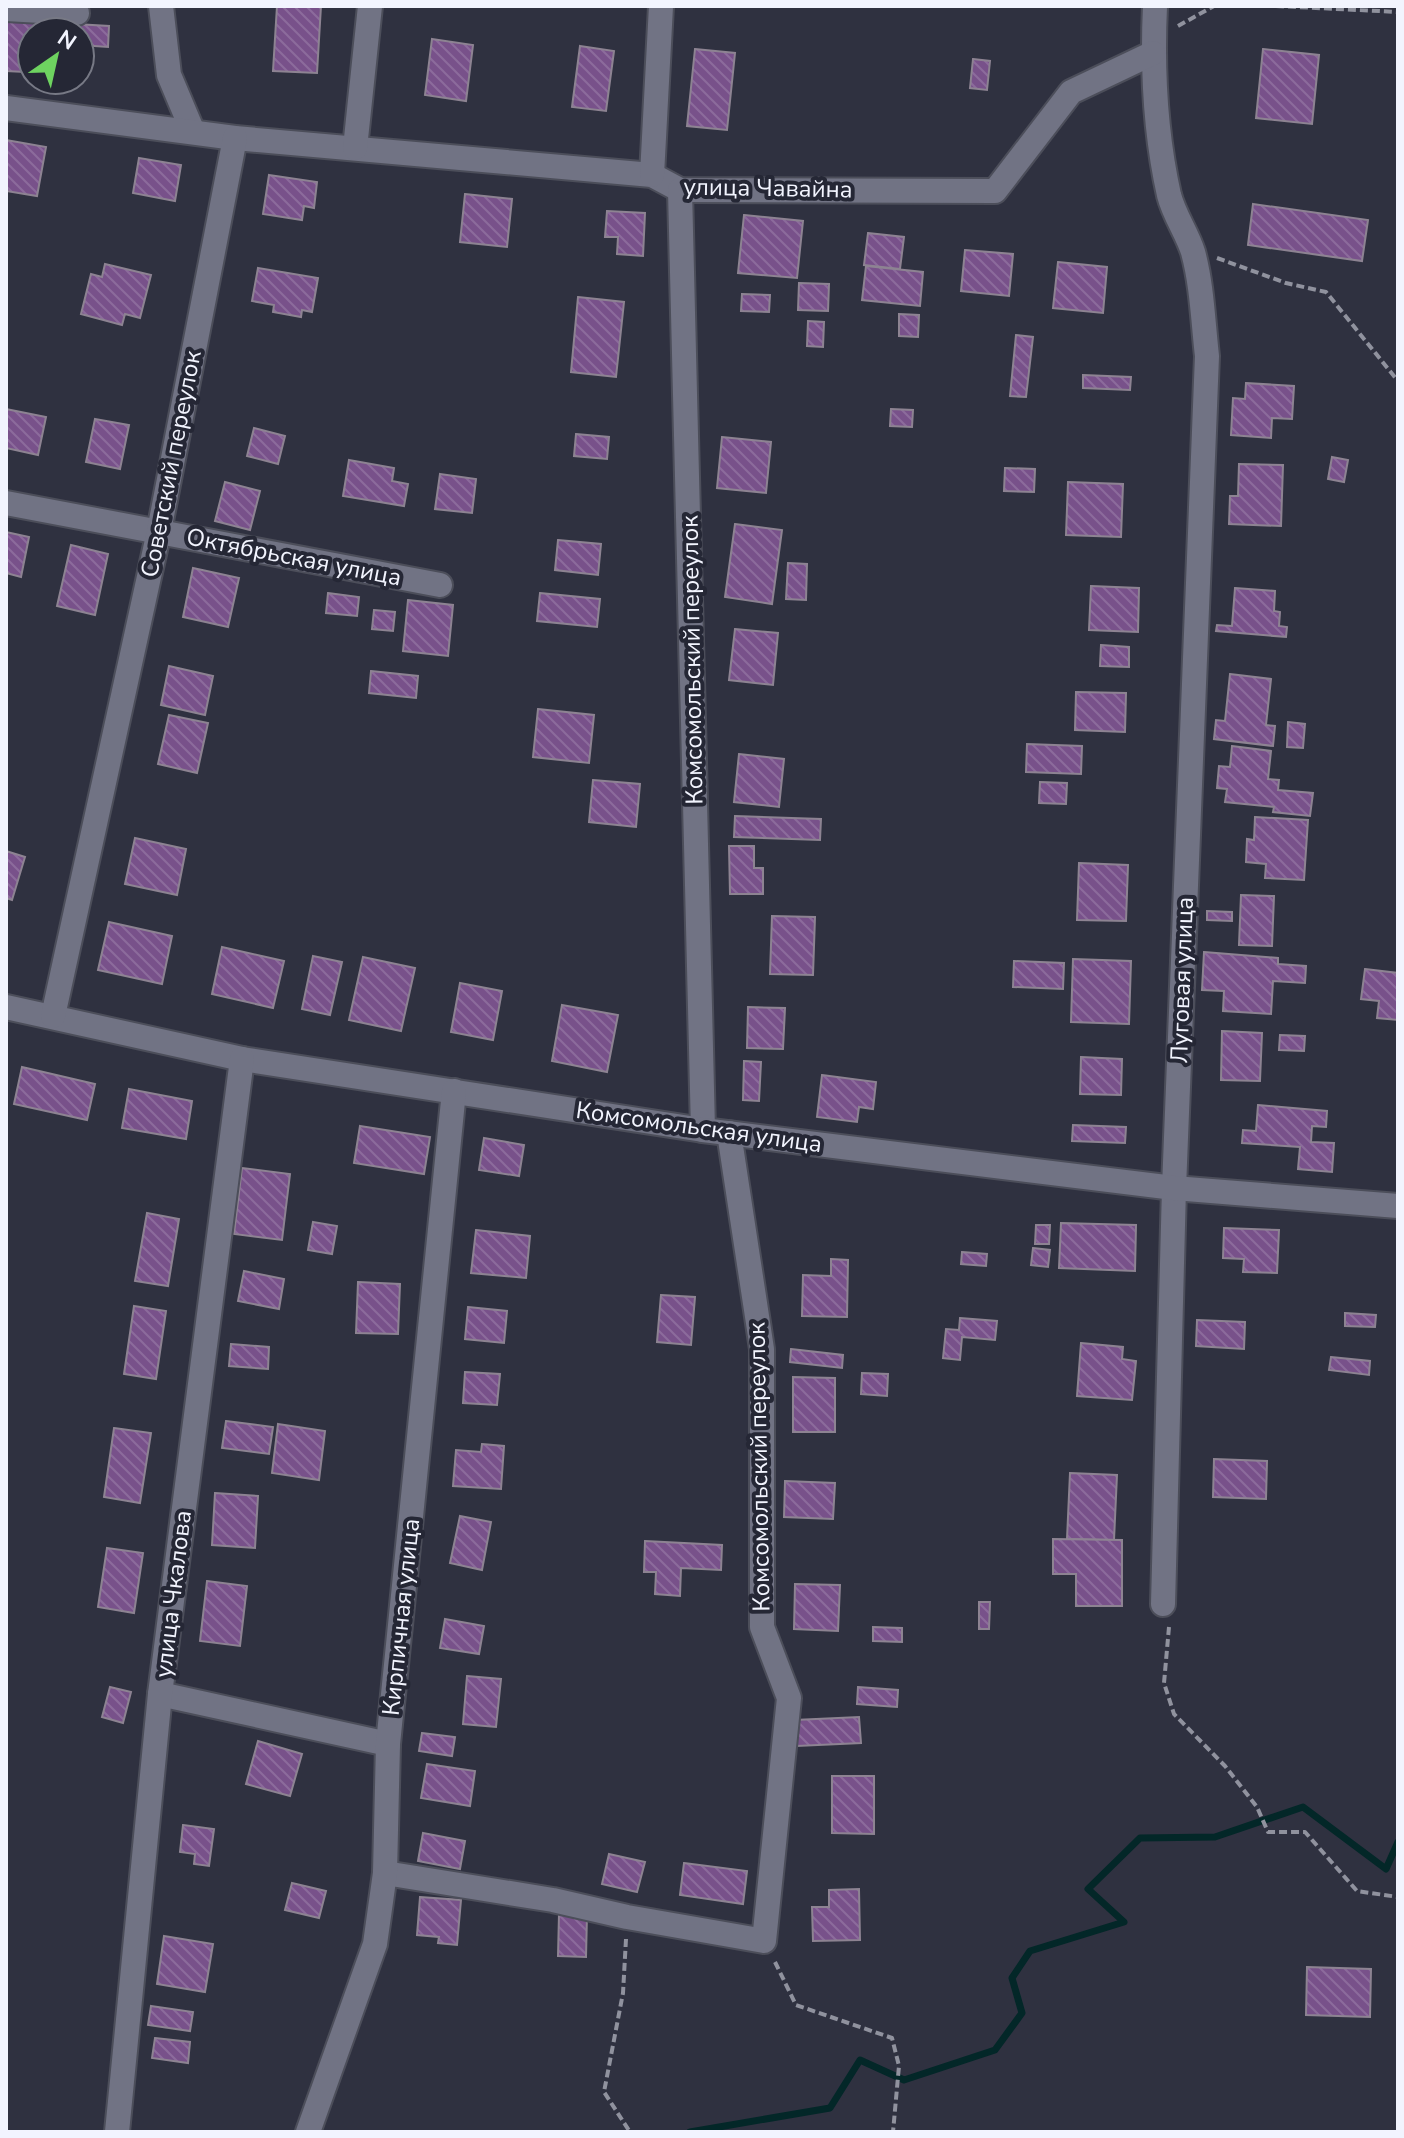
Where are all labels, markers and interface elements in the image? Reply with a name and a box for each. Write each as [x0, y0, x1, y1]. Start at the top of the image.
north arrow [16, 16, 96, 96]
text: N [51, 23, 82, 57]
street label: улица Чавайна [683, 171, 853, 205]
street label: Советский переулок [133, 348, 209, 580]
street label: Комсомольский переулок [673, 515, 711, 805]
street label: Октябрьская улица [184, 520, 404, 594]
street label: Луговая улица [1163, 896, 1201, 1064]
street label: Комсомольская улица [574, 1094, 824, 1160]
street label: Комсомольский переулок [740, 1322, 778, 1612]
street label: улица Чкалова [147, 1509, 199, 1679]
street label: Кирпичная улица [375, 1517, 427, 1717]

